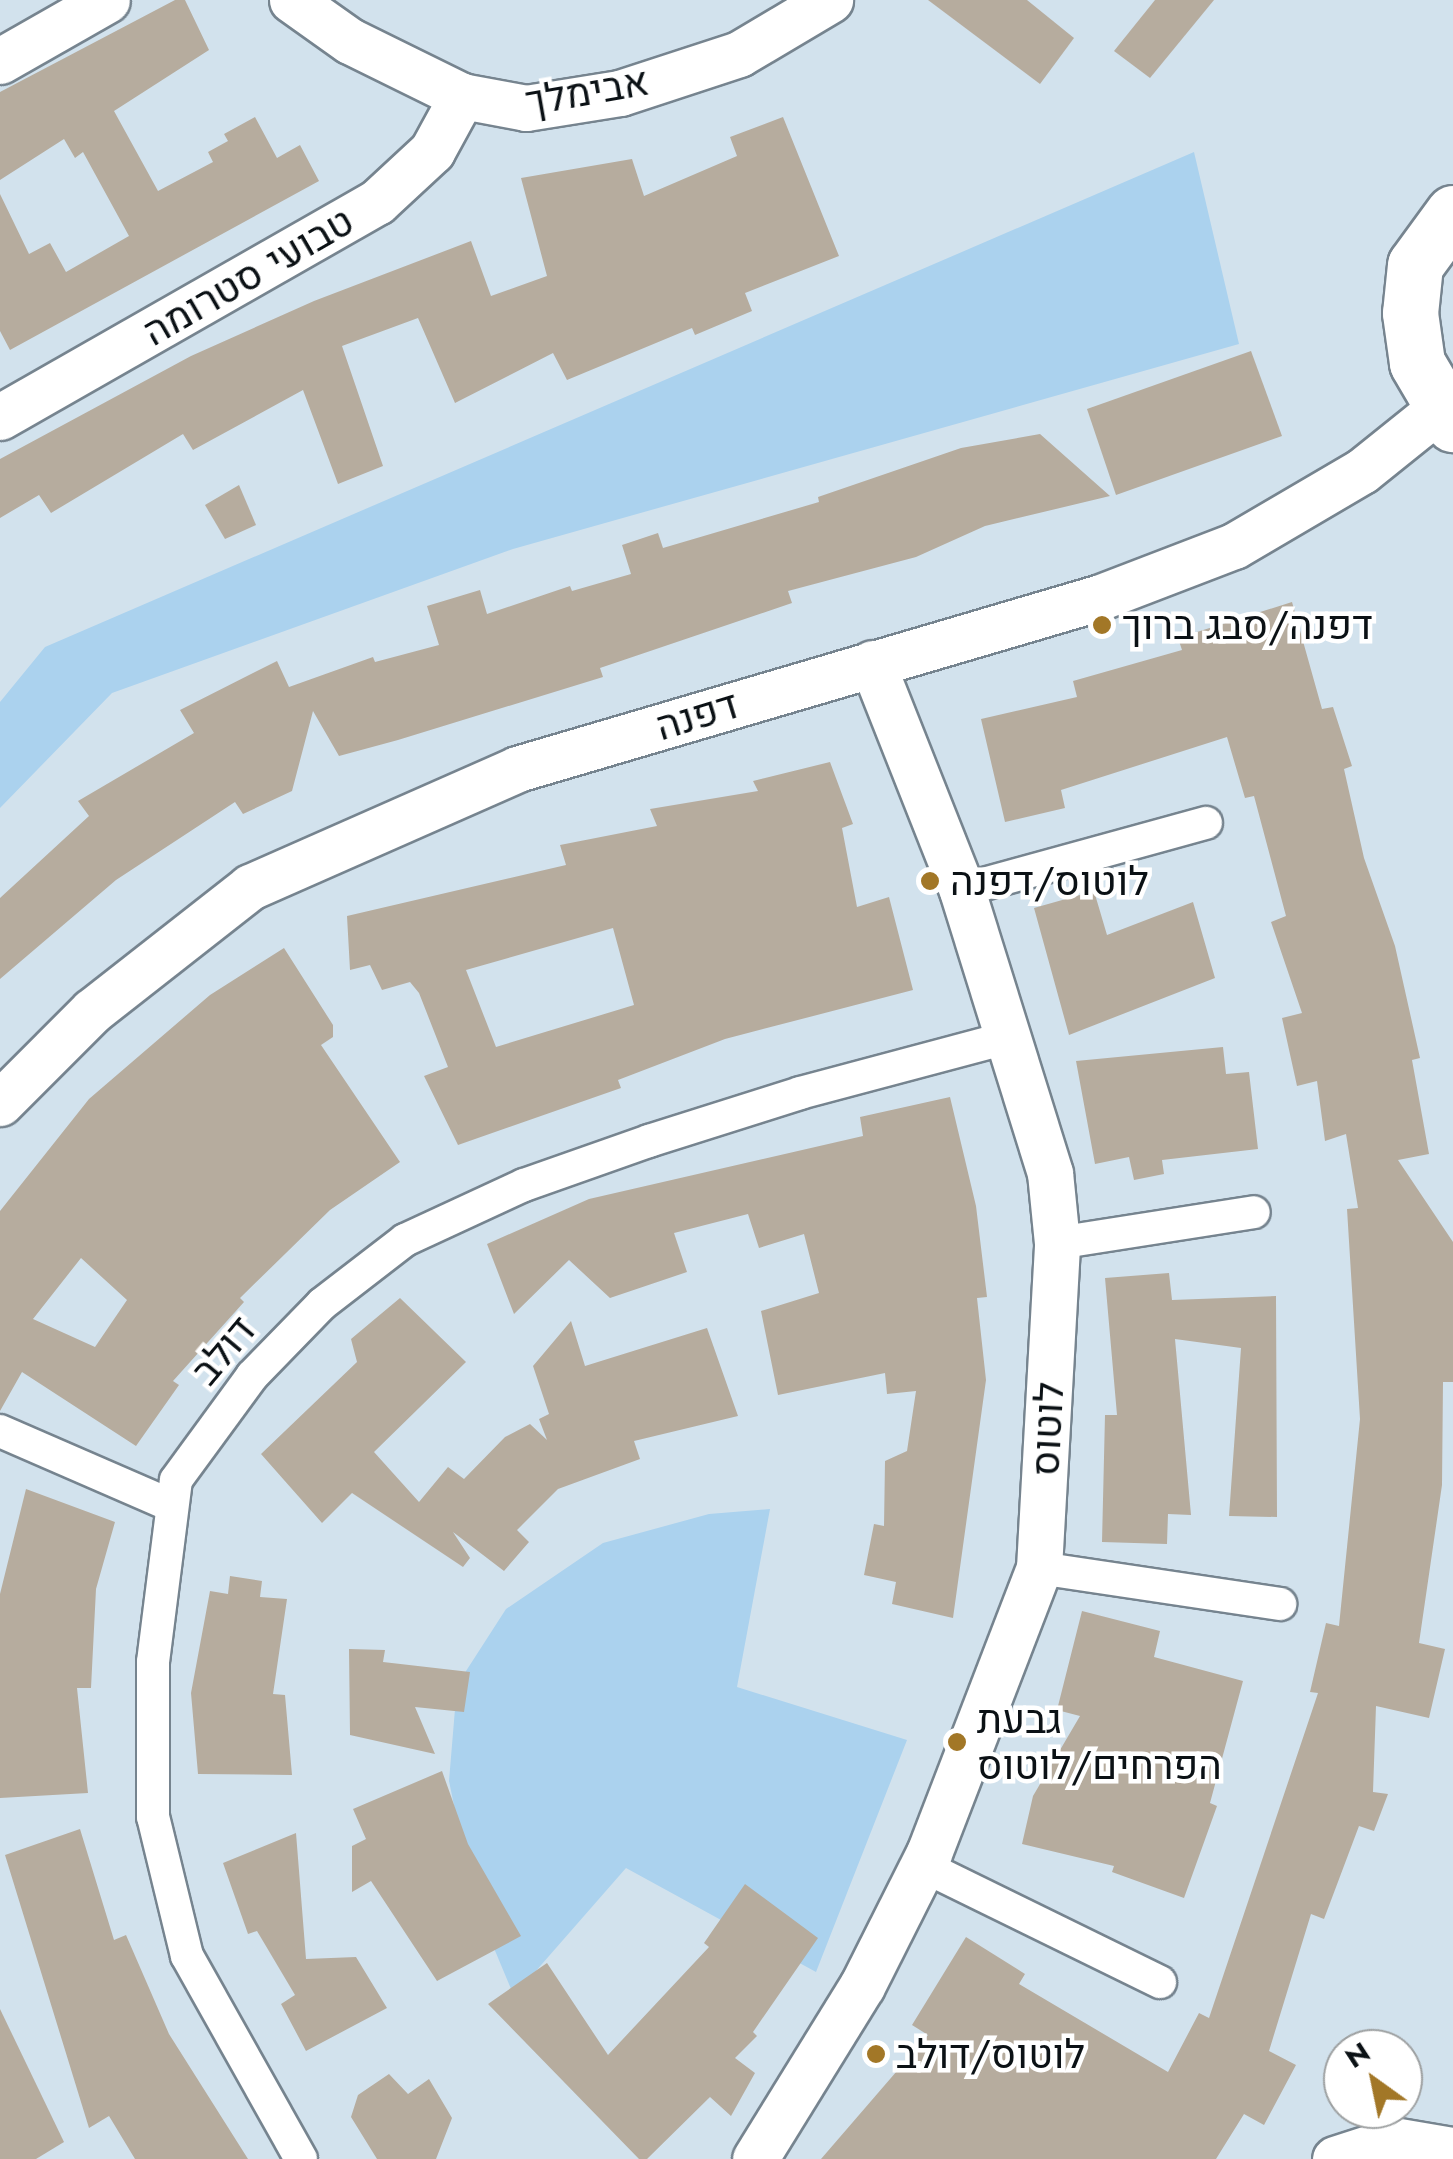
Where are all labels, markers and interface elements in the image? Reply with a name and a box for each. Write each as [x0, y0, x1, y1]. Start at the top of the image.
street label: אבימלך [522, 57, 652, 125]
street label: טבועי סטרומה [134, 196, 362, 356]
place label: דפנה/סבג ברוך [1122, 601, 1373, 649]
marker: דפנה/סבג ברוך [1091, 614, 1113, 636]
street label: דפנה [650, 680, 744, 750]
place label: לוטוס/דפנה [950, 857, 1149, 905]
marker: לוטוס/דפנה [919, 870, 941, 892]
street label: דולב [181, 1306, 265, 1394]
street label: לוטוס [1021, 1381, 1073, 1477]
place label: גבעת הפרחים/לוטוס [977, 1695, 1222, 1789]
marker: גבעת הפרחים/לוטוס [946, 1731, 968, 1753]
north arrow [1323, 2029, 1423, 2129]
place label: לוטוס/דולב [896, 2030, 1085, 2078]
text: N [1337, 2032, 1378, 2078]
marker: לוטוס/דולב [865, 2043, 887, 2065]

